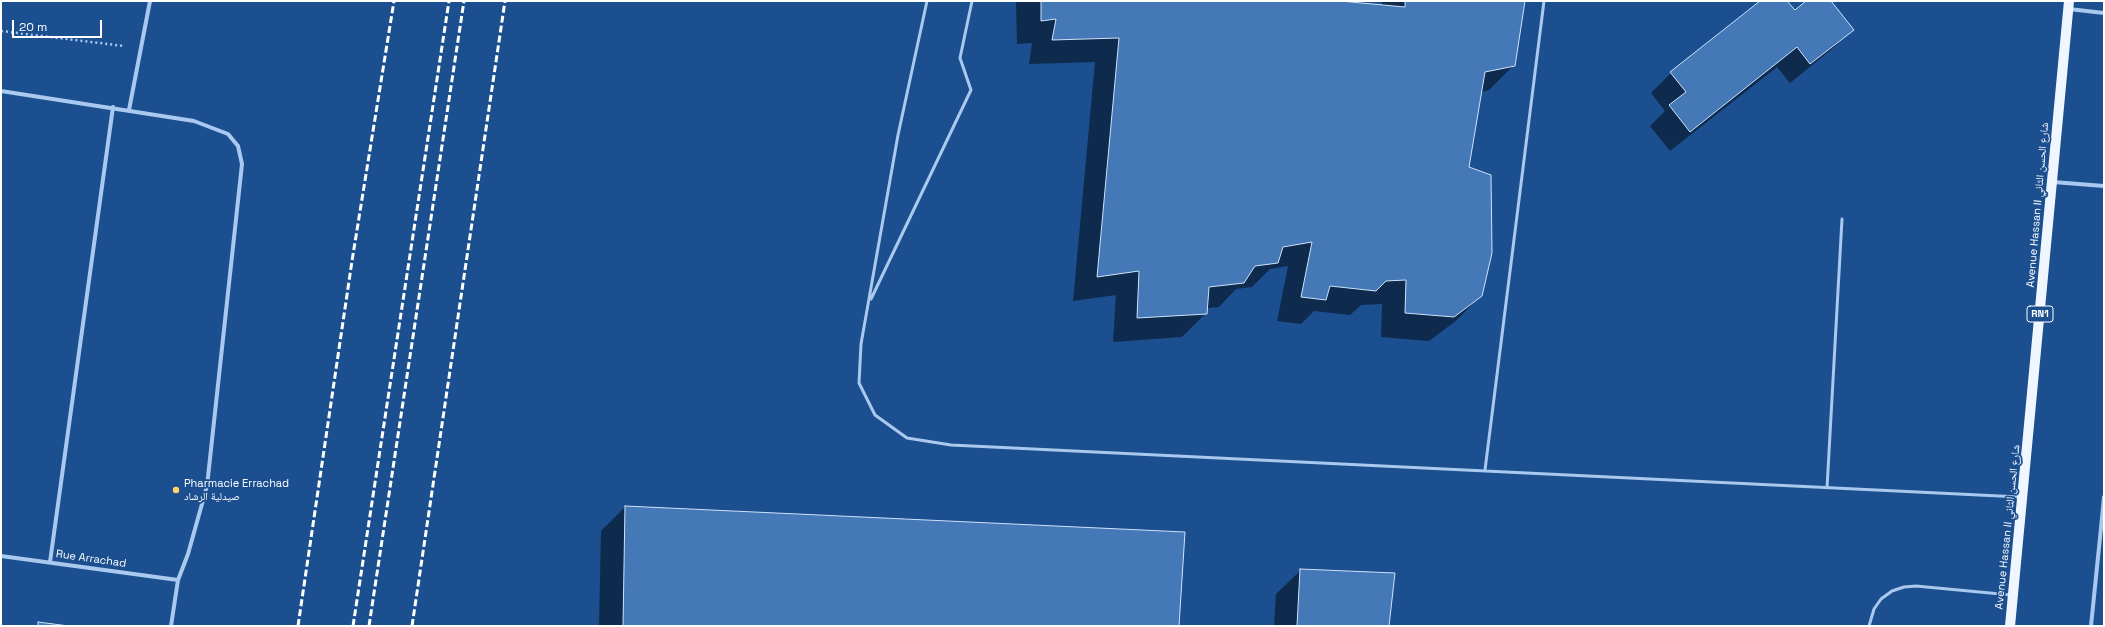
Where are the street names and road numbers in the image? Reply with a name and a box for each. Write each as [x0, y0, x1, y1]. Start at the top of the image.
street label: Avenue Hassan II شارع الحسن الثاني [2024, 122, 2052, 288]
road number: RN1 [2027, 306, 2053, 322]
street label: Avenue Hassan II شارع الحسن الثاني [1993, 444, 2023, 610]
street label: Rue Arrachad [55, 548, 127, 570]

